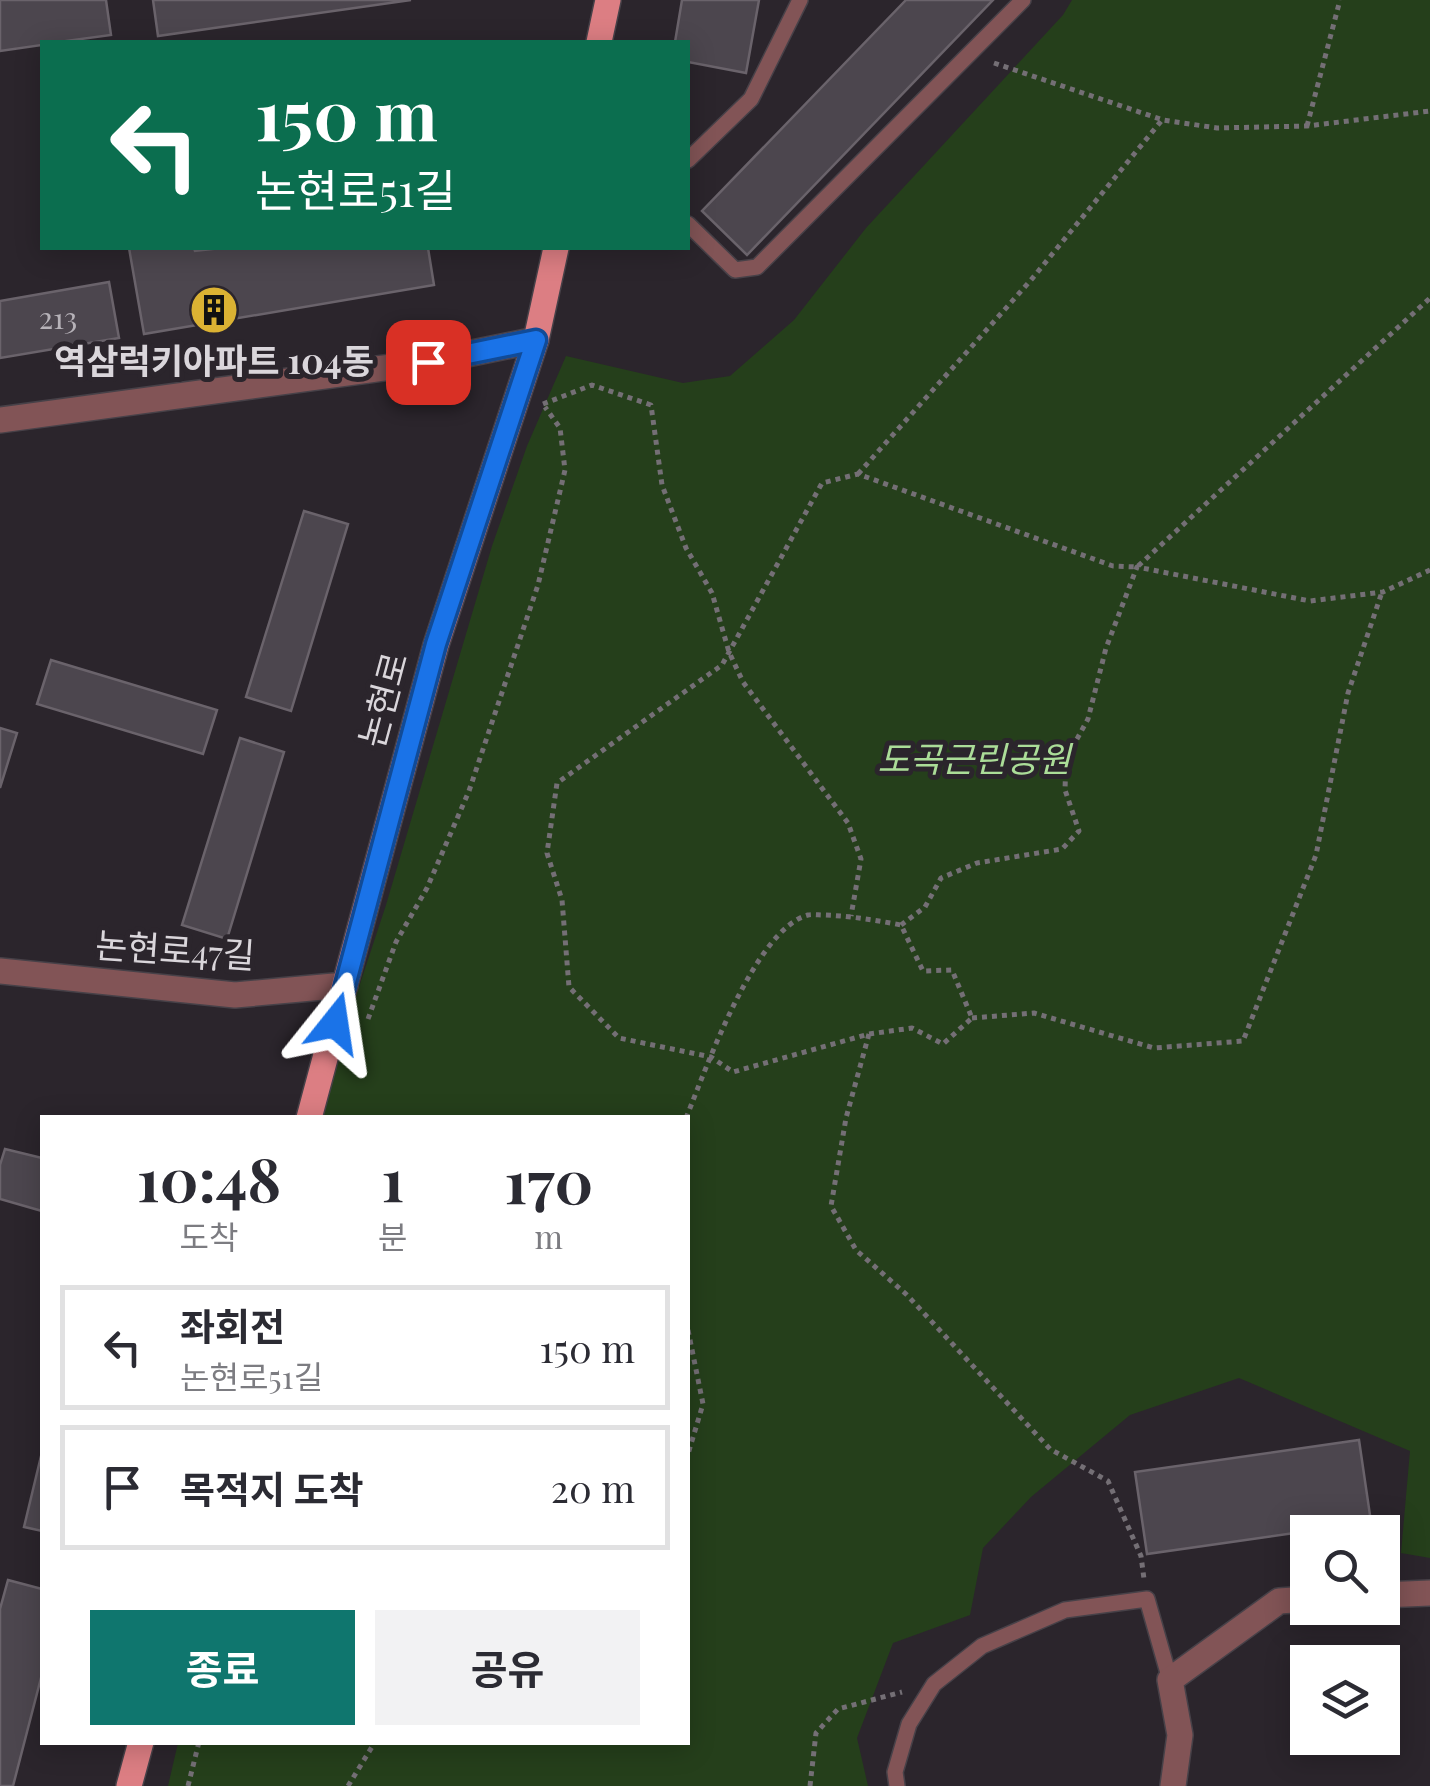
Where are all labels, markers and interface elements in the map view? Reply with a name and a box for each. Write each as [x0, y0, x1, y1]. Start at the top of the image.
text: 150 m [255, 65, 438, 159]
icon: left [90, 80, 220, 210]
text: 논현로51길 [255, 158, 456, 218]
building icon: 역삼럭키아파트 104동 [188, 284, 240, 336]
house number: 213 [39, 297, 77, 337]
pin [386, 320, 471, 405]
icon: arrive [401, 335, 456, 390]
place label: 역삼럭키아파트 104동 [54, 336, 374, 383]
street label: 논현로 [346, 647, 417, 752]
park label: 도곡근린공원 [877, 734, 1073, 781]
street label: 논현로47길 [94, 919, 257, 978]
position arrow [283, 971, 387, 1075]
text: 10:48 [137, 1137, 281, 1217]
text: 1 [381, 1137, 404, 1217]
text: 170 [504, 1139, 593, 1219]
text: 도착 [180, 1214, 238, 1257]
text: 분 [378, 1214, 407, 1257]
text: m [535, 1214, 563, 1257]
text: 좌회전 [180, 1300, 285, 1351]
icon: left [95, 1320, 150, 1375]
text: 150 m [540, 1322, 635, 1373]
text: 논현로51길 [180, 1354, 323, 1397]
icon: arrive [95, 1460, 150, 1515]
text: 20 m [551, 1462, 635, 1513]
text: 목적지 도착 [180, 1463, 364, 1514]
map controls [1290, 1515, 1400, 1755]
button: search [1290, 1515, 1400, 1625]
button: 종료 [90, 1610, 355, 1725]
button: 공유 [375, 1610, 640, 1725]
button: layers [1290, 1645, 1400, 1755]

